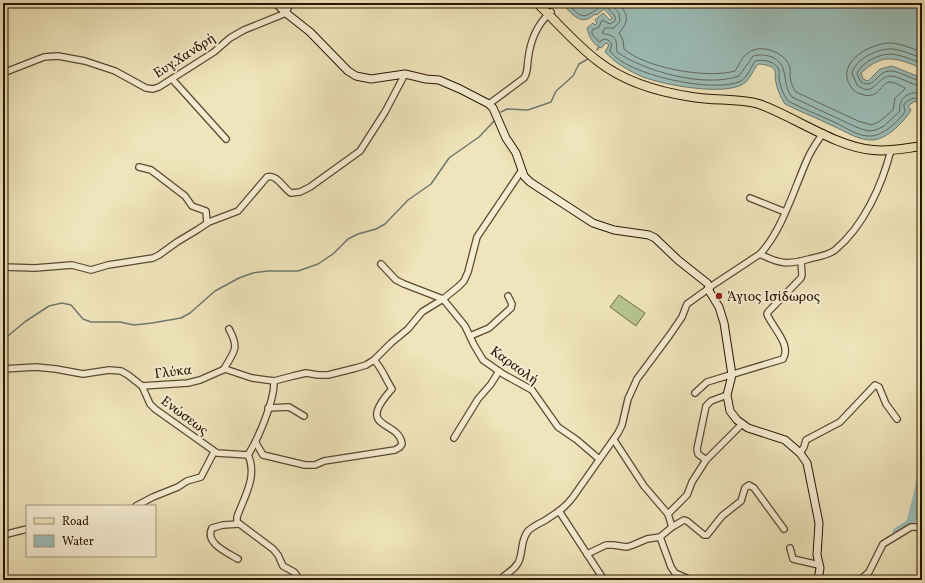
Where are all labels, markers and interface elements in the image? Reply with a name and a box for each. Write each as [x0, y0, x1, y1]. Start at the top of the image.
street label: Ευγ.Χανδρή [150, 29, 219, 83]
place label: Άγιος Ισίδωρος [727, 288, 820, 307]
marker: Άγιος Ισίδωρος [714, 291, 724, 301]
street label: Καραολή [486, 342, 542, 390]
street label: Γλύκα [153, 361, 194, 384]
street label: Ενώσεως [156, 392, 212, 440]
legend [26, 505, 156, 557]
text: Road [62, 514, 89, 530]
text: Water [62, 534, 94, 550]

